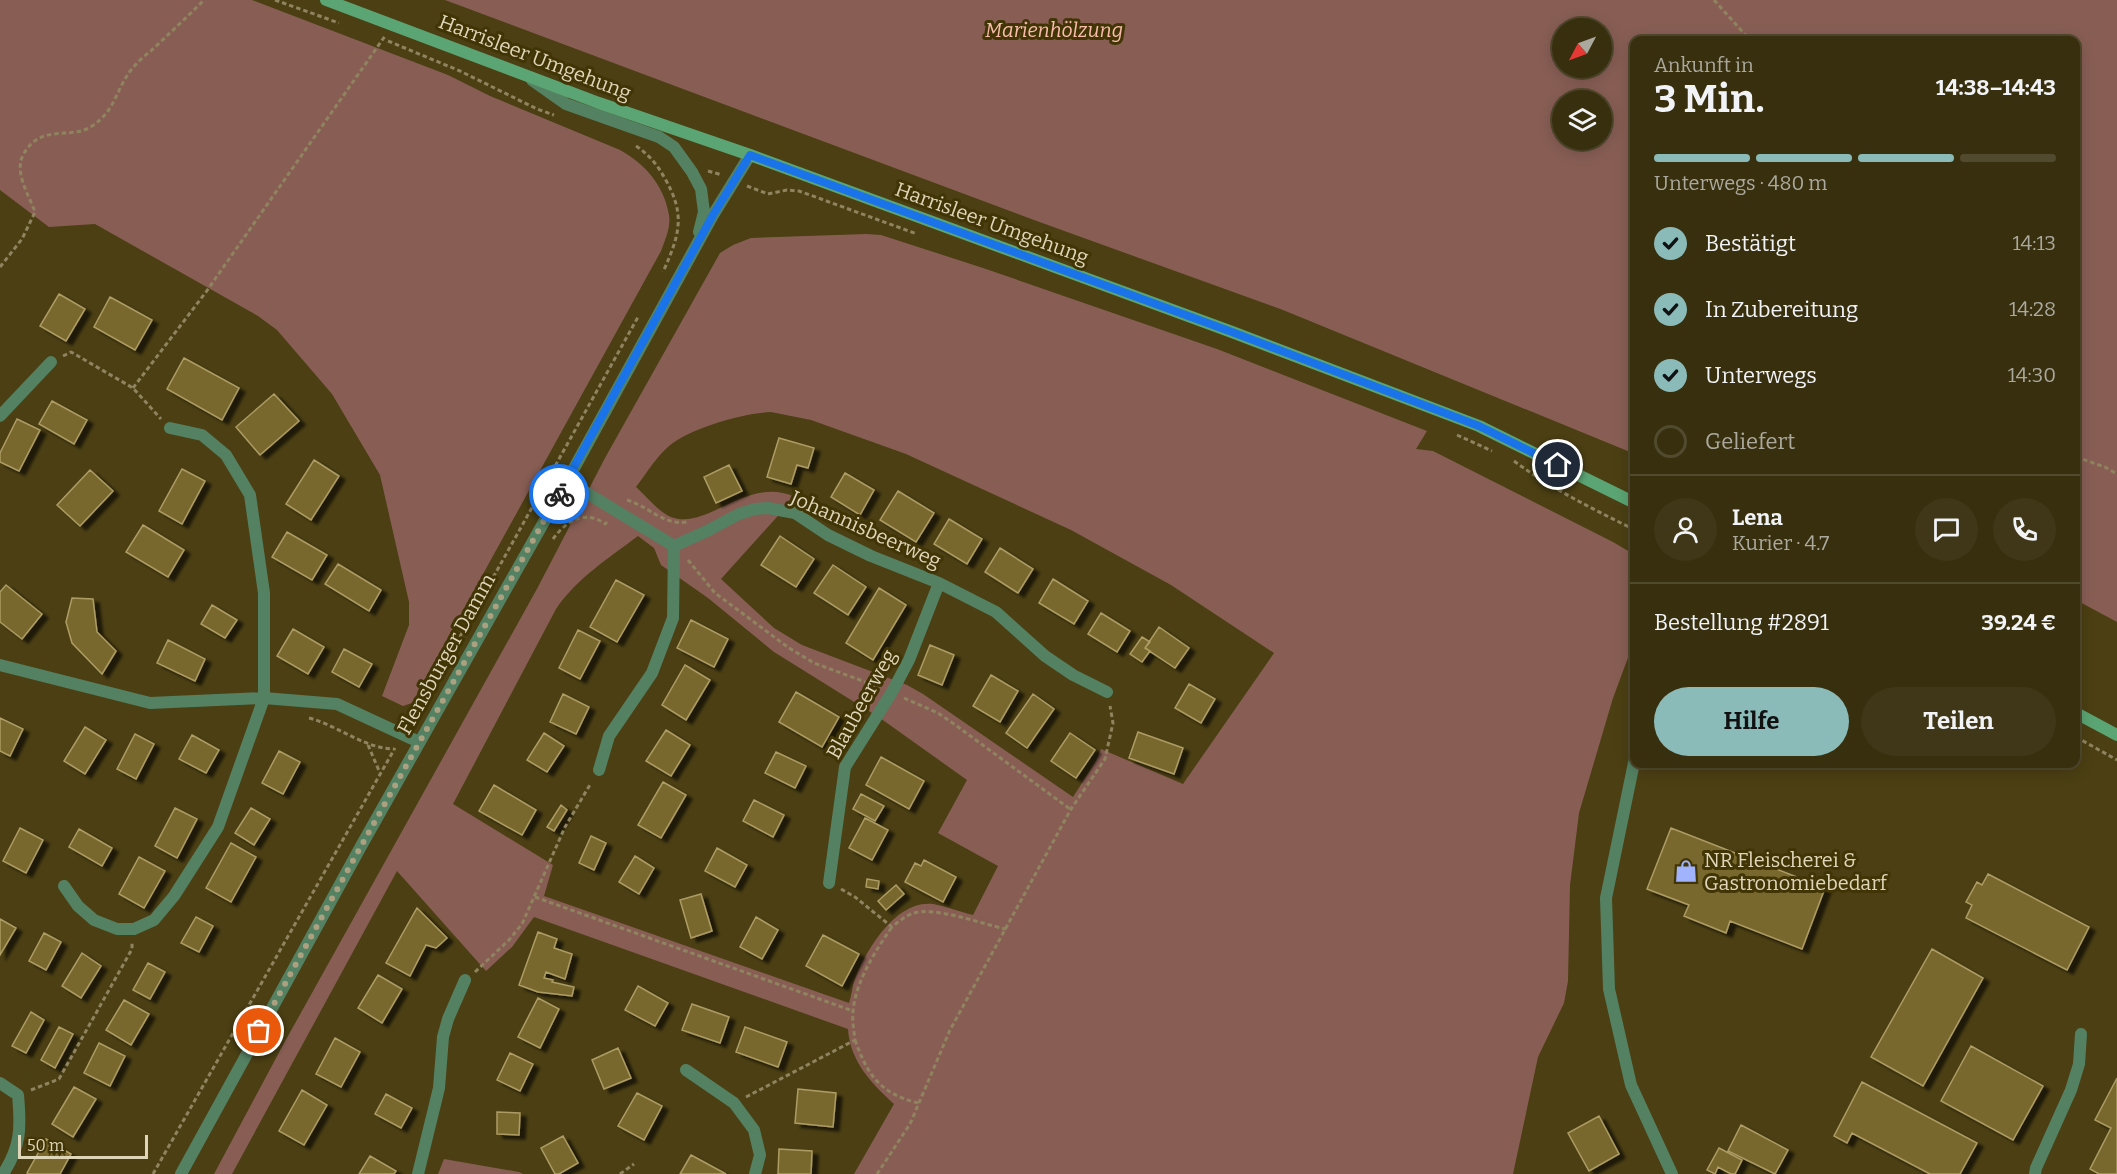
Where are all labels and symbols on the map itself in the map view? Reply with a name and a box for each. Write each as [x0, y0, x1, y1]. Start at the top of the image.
street label: Harrisleer Umgehung [435, 9, 635, 105]
park label: Marienhölzung [985, 18, 1123, 42]
north arrow [1552, 18, 1612, 78]
street label: Harrisleer Umgehung [892, 177, 1092, 269]
pin [1532, 439, 1583, 490]
courier [529, 464, 589, 524]
street label: Johannisbeerweg [786, 485, 945, 573]
street label: Flensburger Damm [392, 569, 500, 739]
street label: Blaubeerweg [821, 645, 901, 763]
place label: NR Fleischerei & Gastronomiebedarf [1704, 848, 1889, 895]
shop icon: NR Fleischerei & Gastronomiebedarf [1673, 858, 1699, 884]
pin [233, 1005, 284, 1056]
scale bar [18, 1132, 148, 1160]

